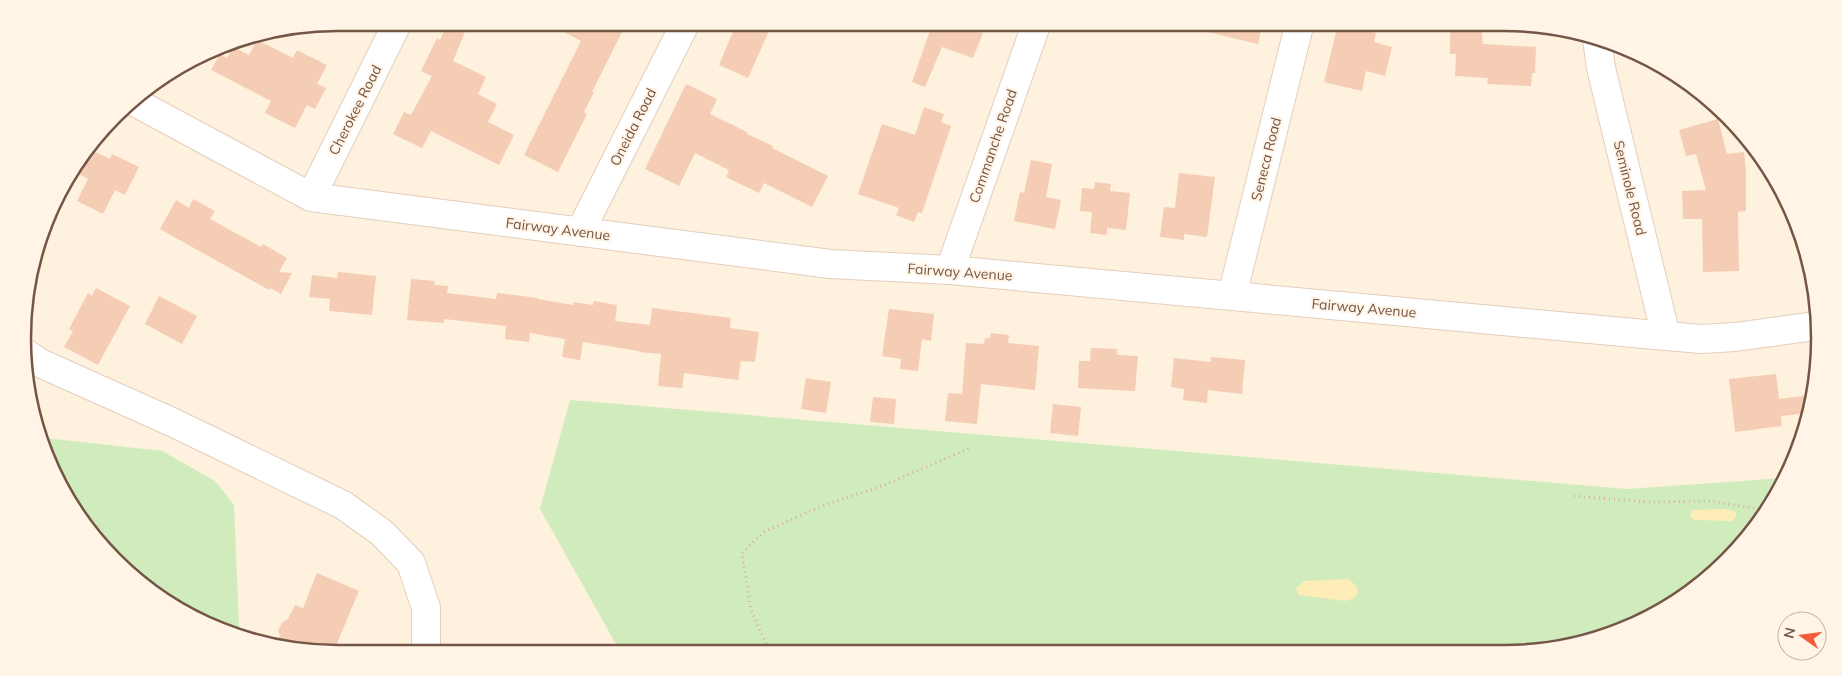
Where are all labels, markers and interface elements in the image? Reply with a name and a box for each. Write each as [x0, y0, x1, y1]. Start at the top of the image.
street label: Cherokee Road [325, 62, 385, 158]
street label: Oneida Road [606, 85, 660, 169]
street label: Commanche Road [965, 87, 1021, 205]
street label: Seneca Road [1247, 115, 1285, 203]
street label: Seminole Road [1610, 139, 1650, 237]
street label: Fairway Avenue [505, 214, 611, 244]
street label: Fairway Avenue [907, 259, 1013, 285]
street label: Fairway Avenue [1311, 294, 1417, 322]
north arrow [1777, 611, 1827, 661]
text: N [1779, 626, 1799, 640]

